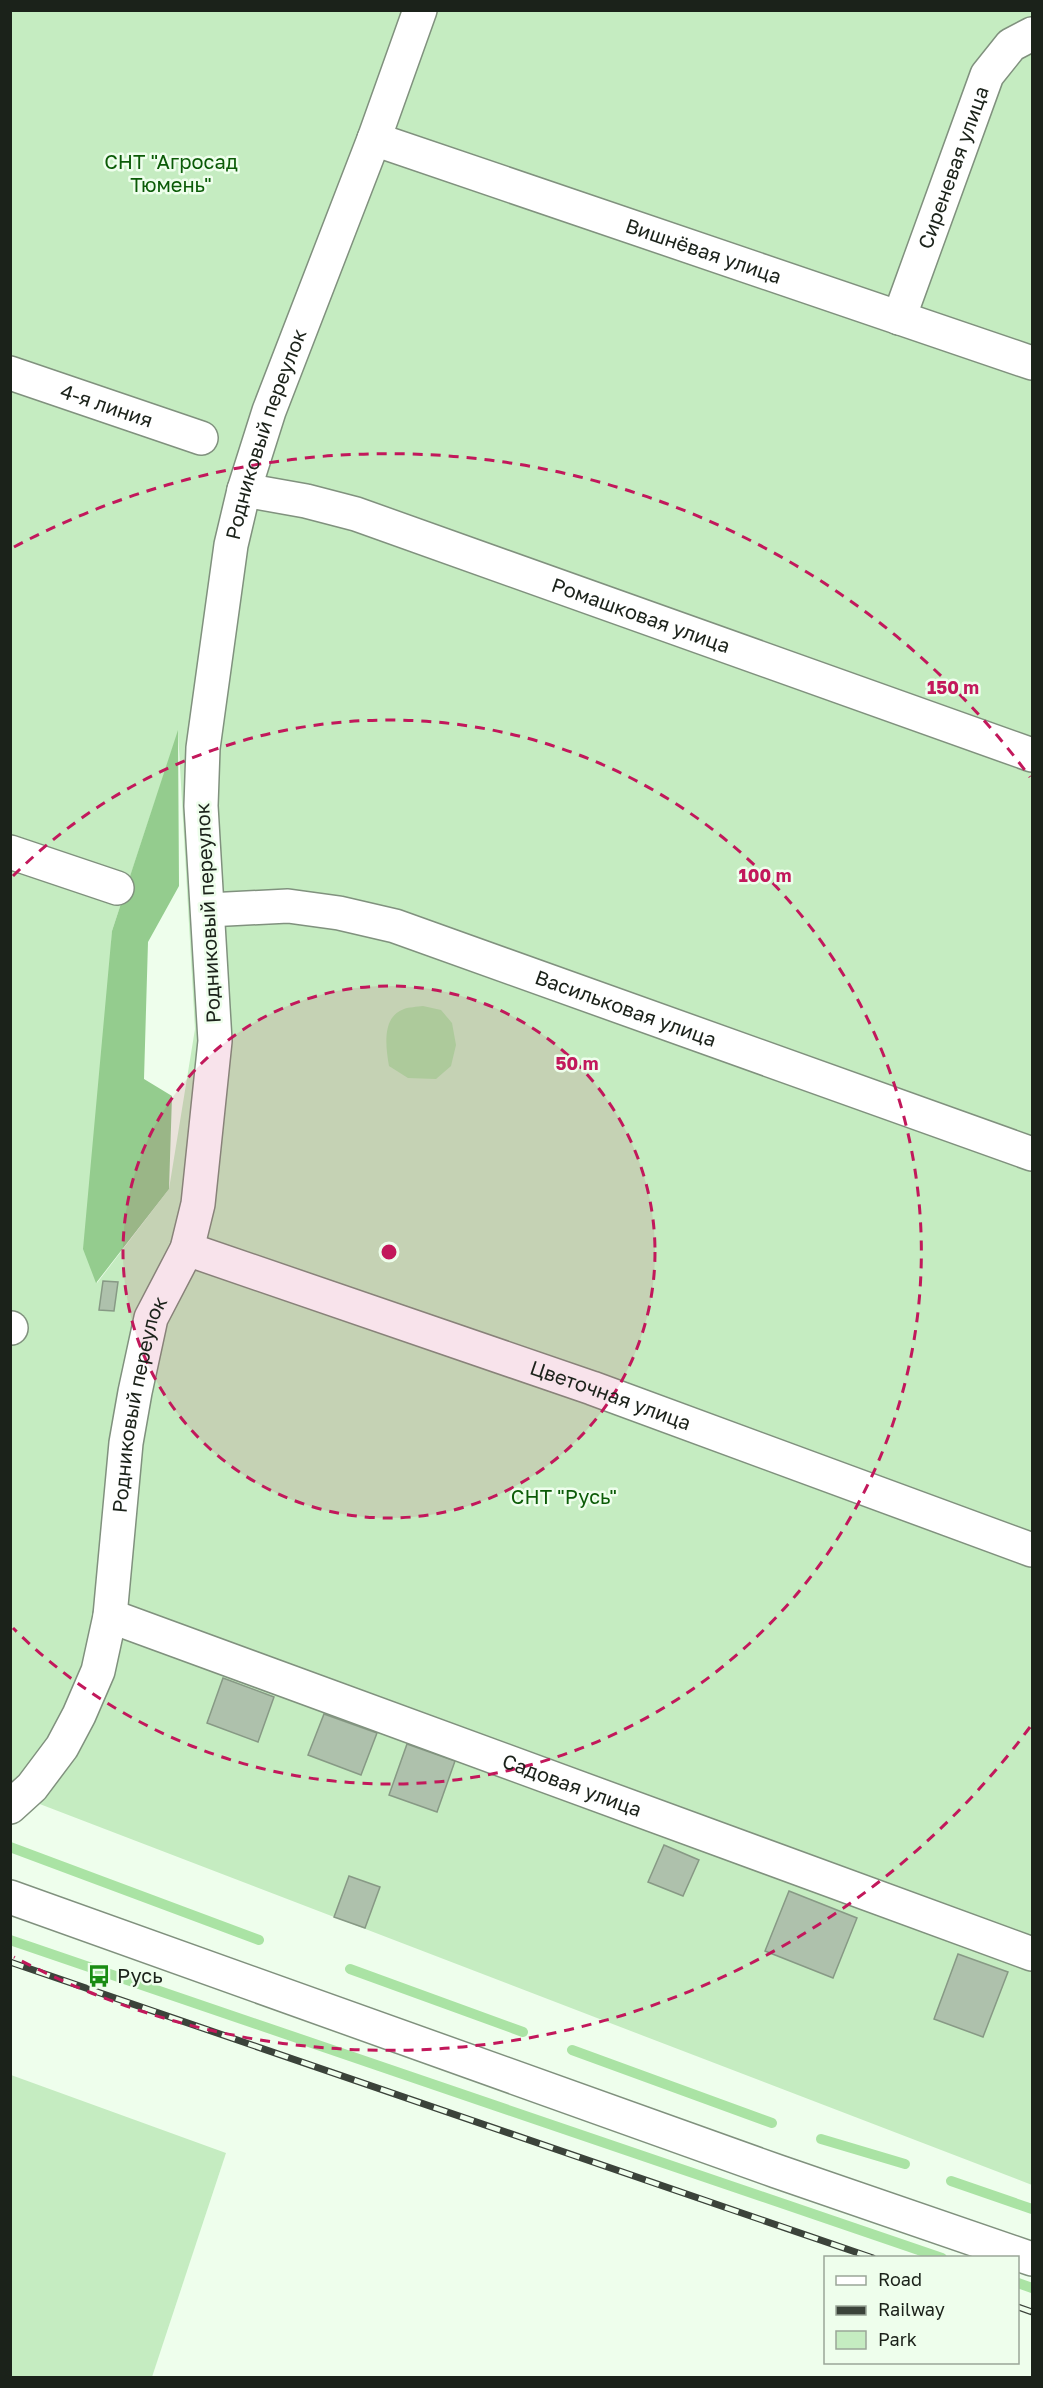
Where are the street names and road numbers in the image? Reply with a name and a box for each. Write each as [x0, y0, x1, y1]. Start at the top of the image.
street label: Сиреневая улица [912, 83, 993, 252]
street label: Вишнёвая улица [623, 213, 785, 288]
street label: Родниковый переулок [220, 325, 311, 542]
street label: 4-я линия [58, 378, 156, 432]
street label: Ромашковая улица [549, 572, 734, 657]
street label: Родниковый переулок [189, 802, 225, 1024]
street label: Васильковая улица [532, 964, 720, 1051]
street label: Родниковый переулок [107, 1292, 171, 1514]
street label: Цветочная улица [527, 1355, 695, 1434]
street label: Садовая улица [499, 1748, 645, 1821]

